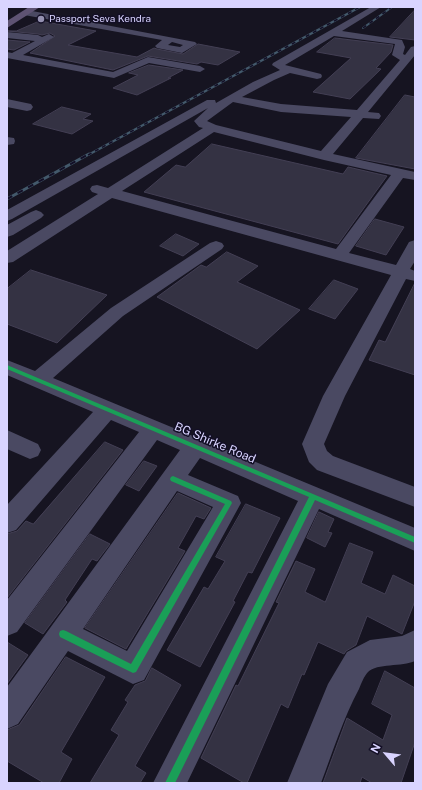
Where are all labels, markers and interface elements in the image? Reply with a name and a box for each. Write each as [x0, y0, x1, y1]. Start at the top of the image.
place label: Passport Seva Kendra [49, 13, 151, 25]
marker: Passport Seva Kendra [36, 14, 46, 24]
street label: BG Shirke Road [172, 419, 258, 467]
north arrow [366, 734, 406, 774]
text: N [368, 742, 383, 755]

